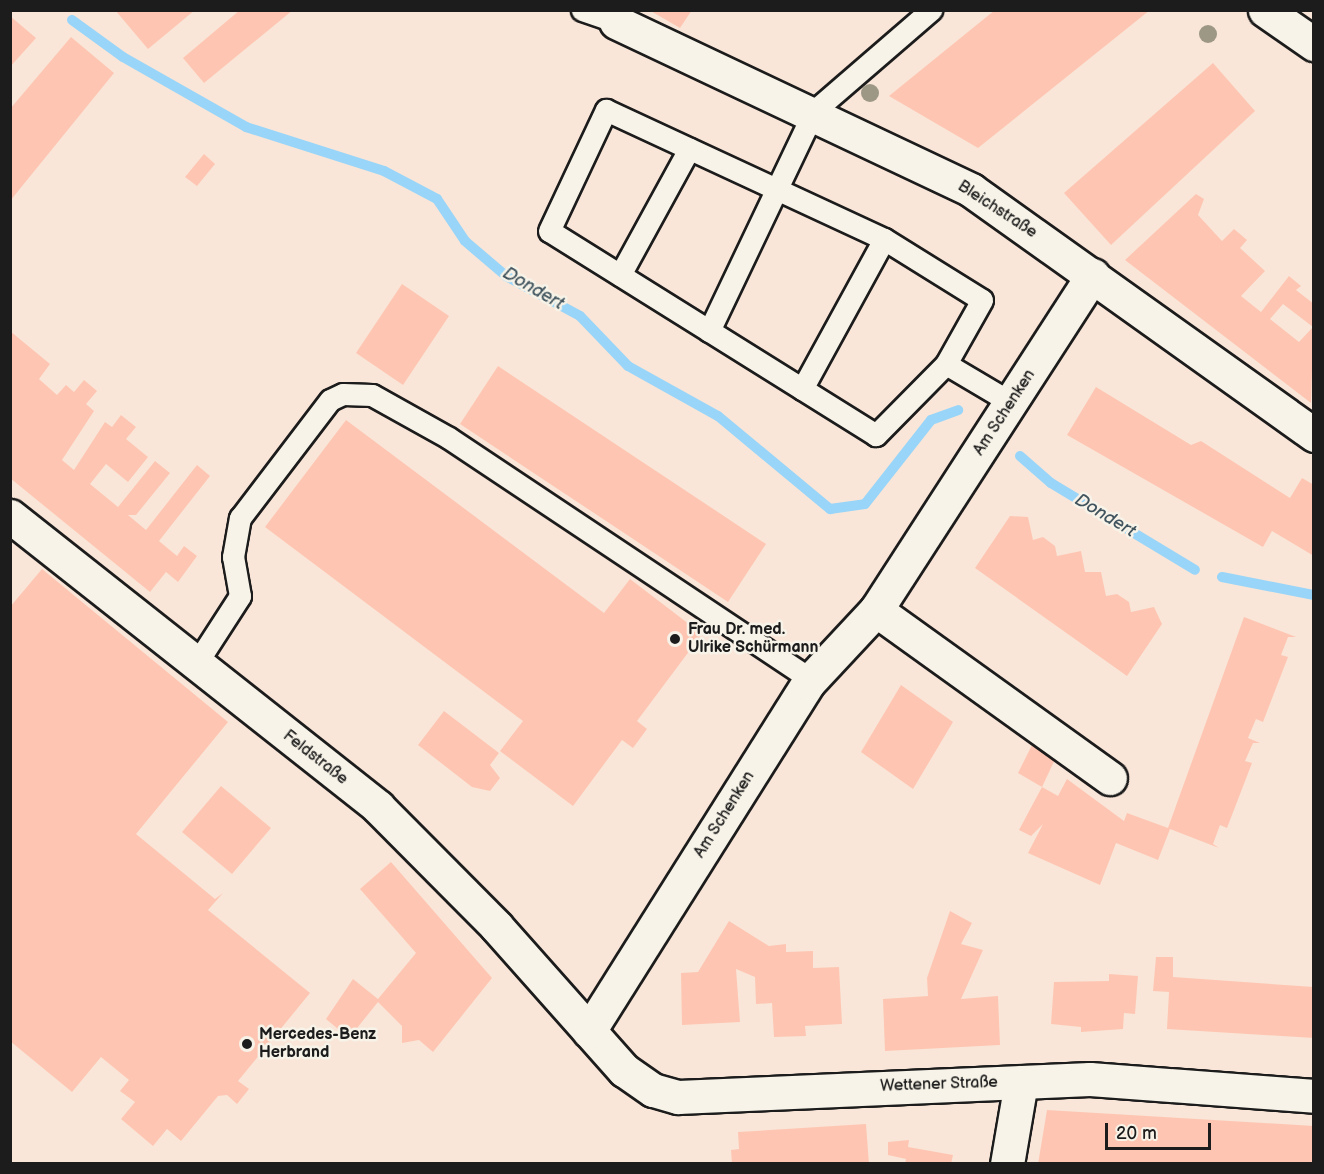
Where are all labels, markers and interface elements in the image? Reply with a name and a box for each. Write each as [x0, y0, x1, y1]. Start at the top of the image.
street label: Bleichstraße [954, 177, 1040, 243]
water label: Dondert [499, 263, 567, 315]
street label: Am Schenken [970, 366, 1040, 460]
water label: Dondert [1071, 489, 1139, 543]
place label: Frau Dr. med. Ulrike Schürmann [688, 620, 818, 658]
marker: Frau Dr. med. Ulrike Schürmann [666, 630, 684, 648]
street label: Feldstraße [279, 727, 351, 789]
street label: Am Schenken [691, 768, 759, 862]
place label: Mercedes-Benz Herbrand [259, 1025, 376, 1063]
marker: Mercedes-Benz Herbrand [240, 1037, 254, 1051]
street label: Wettener Straße [880, 1073, 998, 1097]
scale bar [1108, 1111, 1214, 1149]
text: 20 m [1116, 1123, 1157, 1144]

